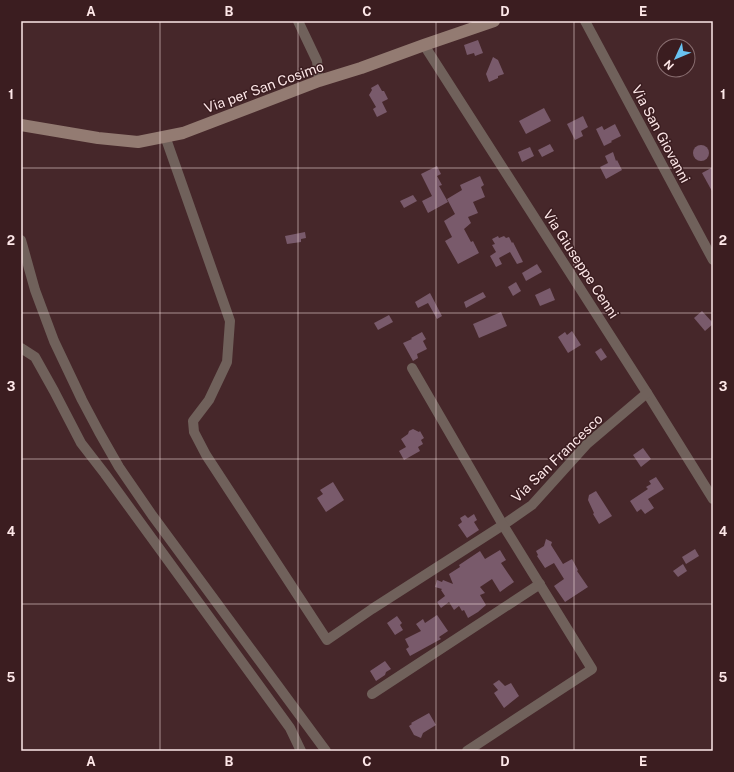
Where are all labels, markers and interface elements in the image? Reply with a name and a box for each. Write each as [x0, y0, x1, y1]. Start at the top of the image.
text: A [86, 4, 96, 19]
text: B [225, 4, 234, 19]
text: C [362, 4, 372, 19]
text: D [500, 4, 510, 19]
text: E [639, 4, 647, 19]
north arrow [656, 38, 696, 78]
street label: Via per San Cosimo [202, 58, 326, 116]
text: N [662, 58, 676, 72]
street label: Via San Giovanni [629, 82, 693, 186]
text: 1 [8, 87, 14, 102]
text: 1 [720, 87, 726, 102]
street label: Via Giuseppe Cenni [540, 207, 622, 321]
text: 2 [7, 233, 15, 248]
text: 2 [719, 233, 727, 248]
text: 3 [7, 379, 16, 394]
text: 3 [719, 379, 728, 394]
street label: Via San Francesco [508, 411, 606, 505]
text: 4 [7, 524, 16, 539]
text: 4 [719, 524, 728, 539]
text: 5 [7, 670, 16, 685]
text: 5 [719, 670, 728, 685]
text: A [86, 754, 96, 769]
text: B [225, 754, 234, 769]
text: C [362, 754, 372, 769]
text: D [500, 754, 510, 769]
text: E [639, 754, 647, 769]

